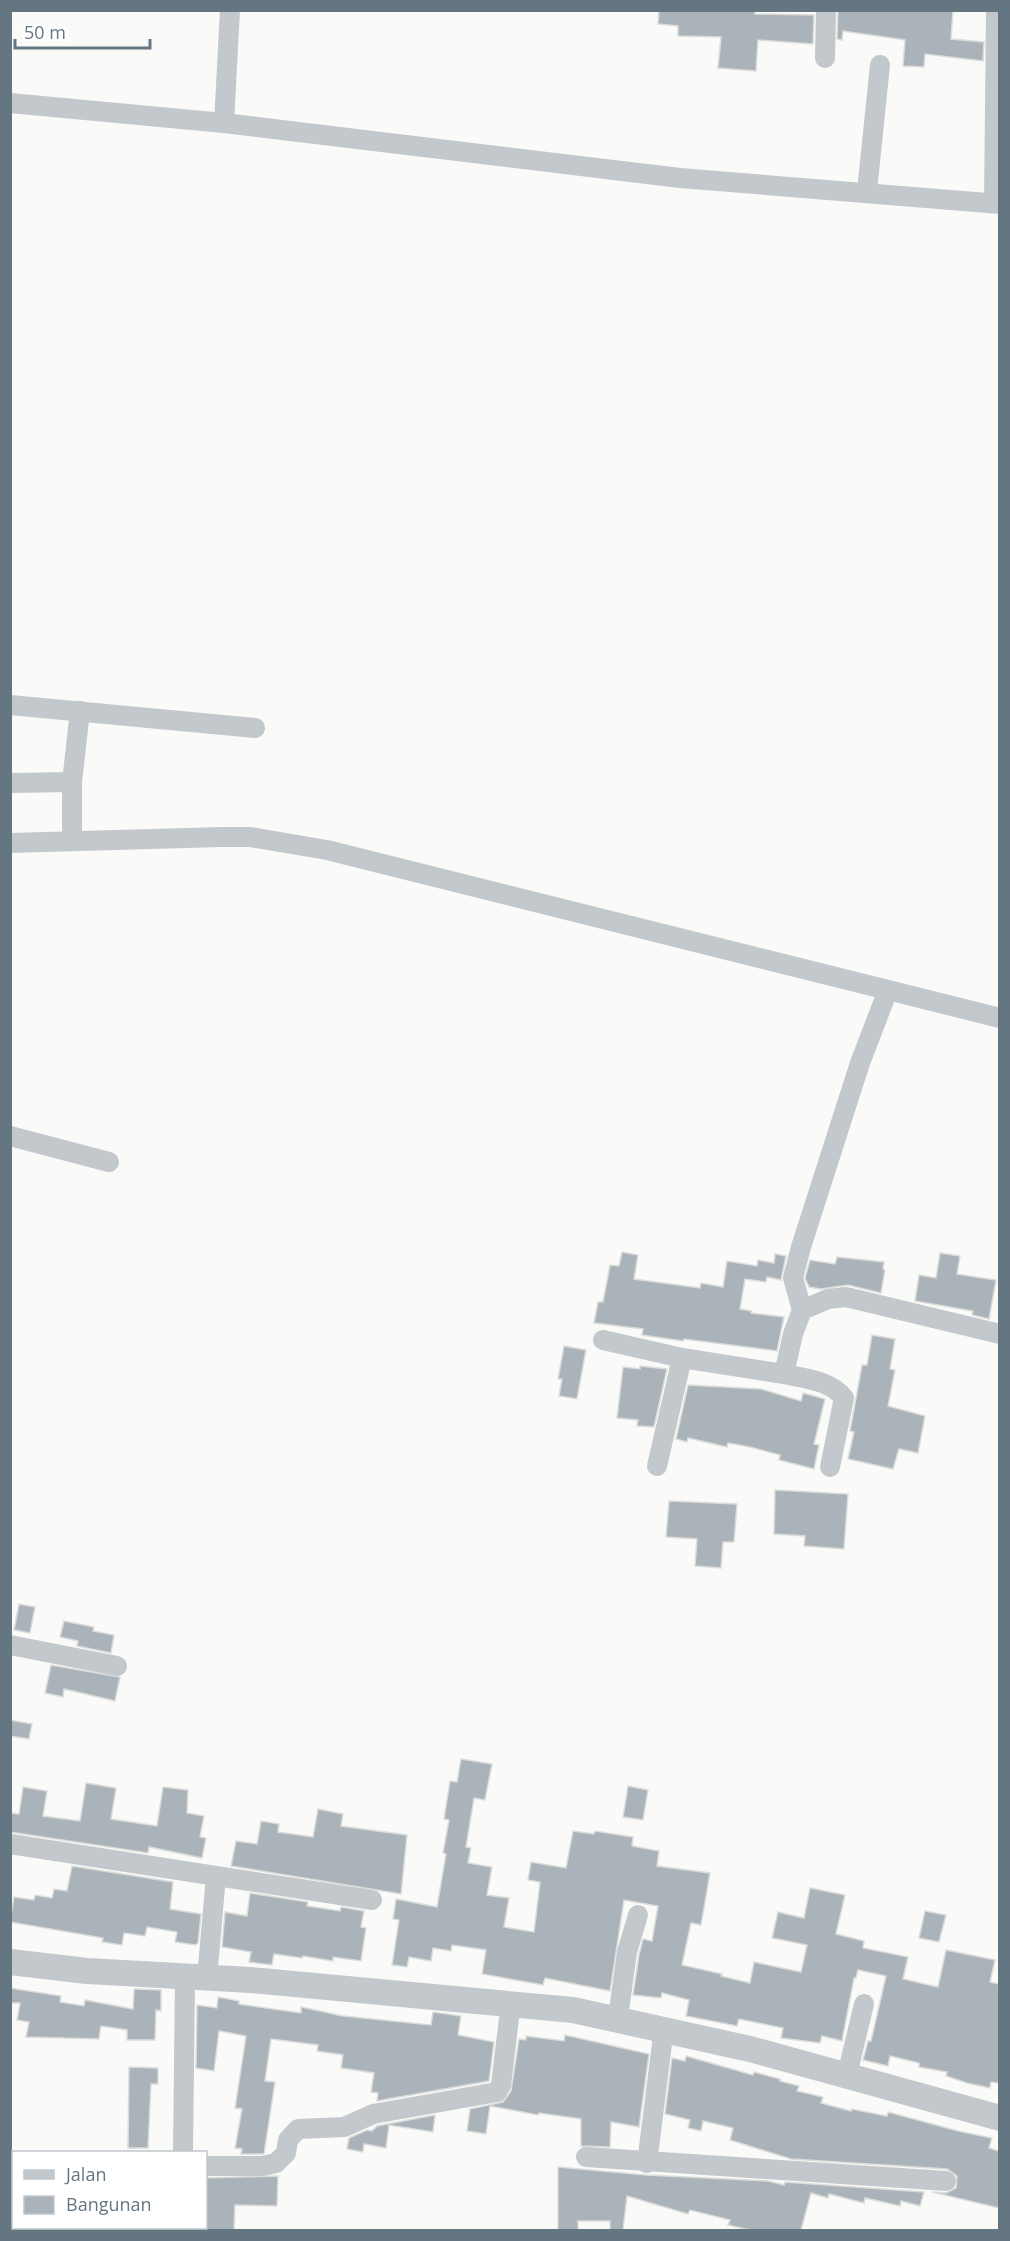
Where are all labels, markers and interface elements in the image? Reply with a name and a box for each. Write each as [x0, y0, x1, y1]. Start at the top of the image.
scale bar [15, 12, 150, 50]
text: 50 m [24, 20, 66, 44]
legend [12, 2151, 207, 2229]
text: Jalan [64, 2162, 106, 2186]
text: Bangunan [66, 2192, 152, 2216]

